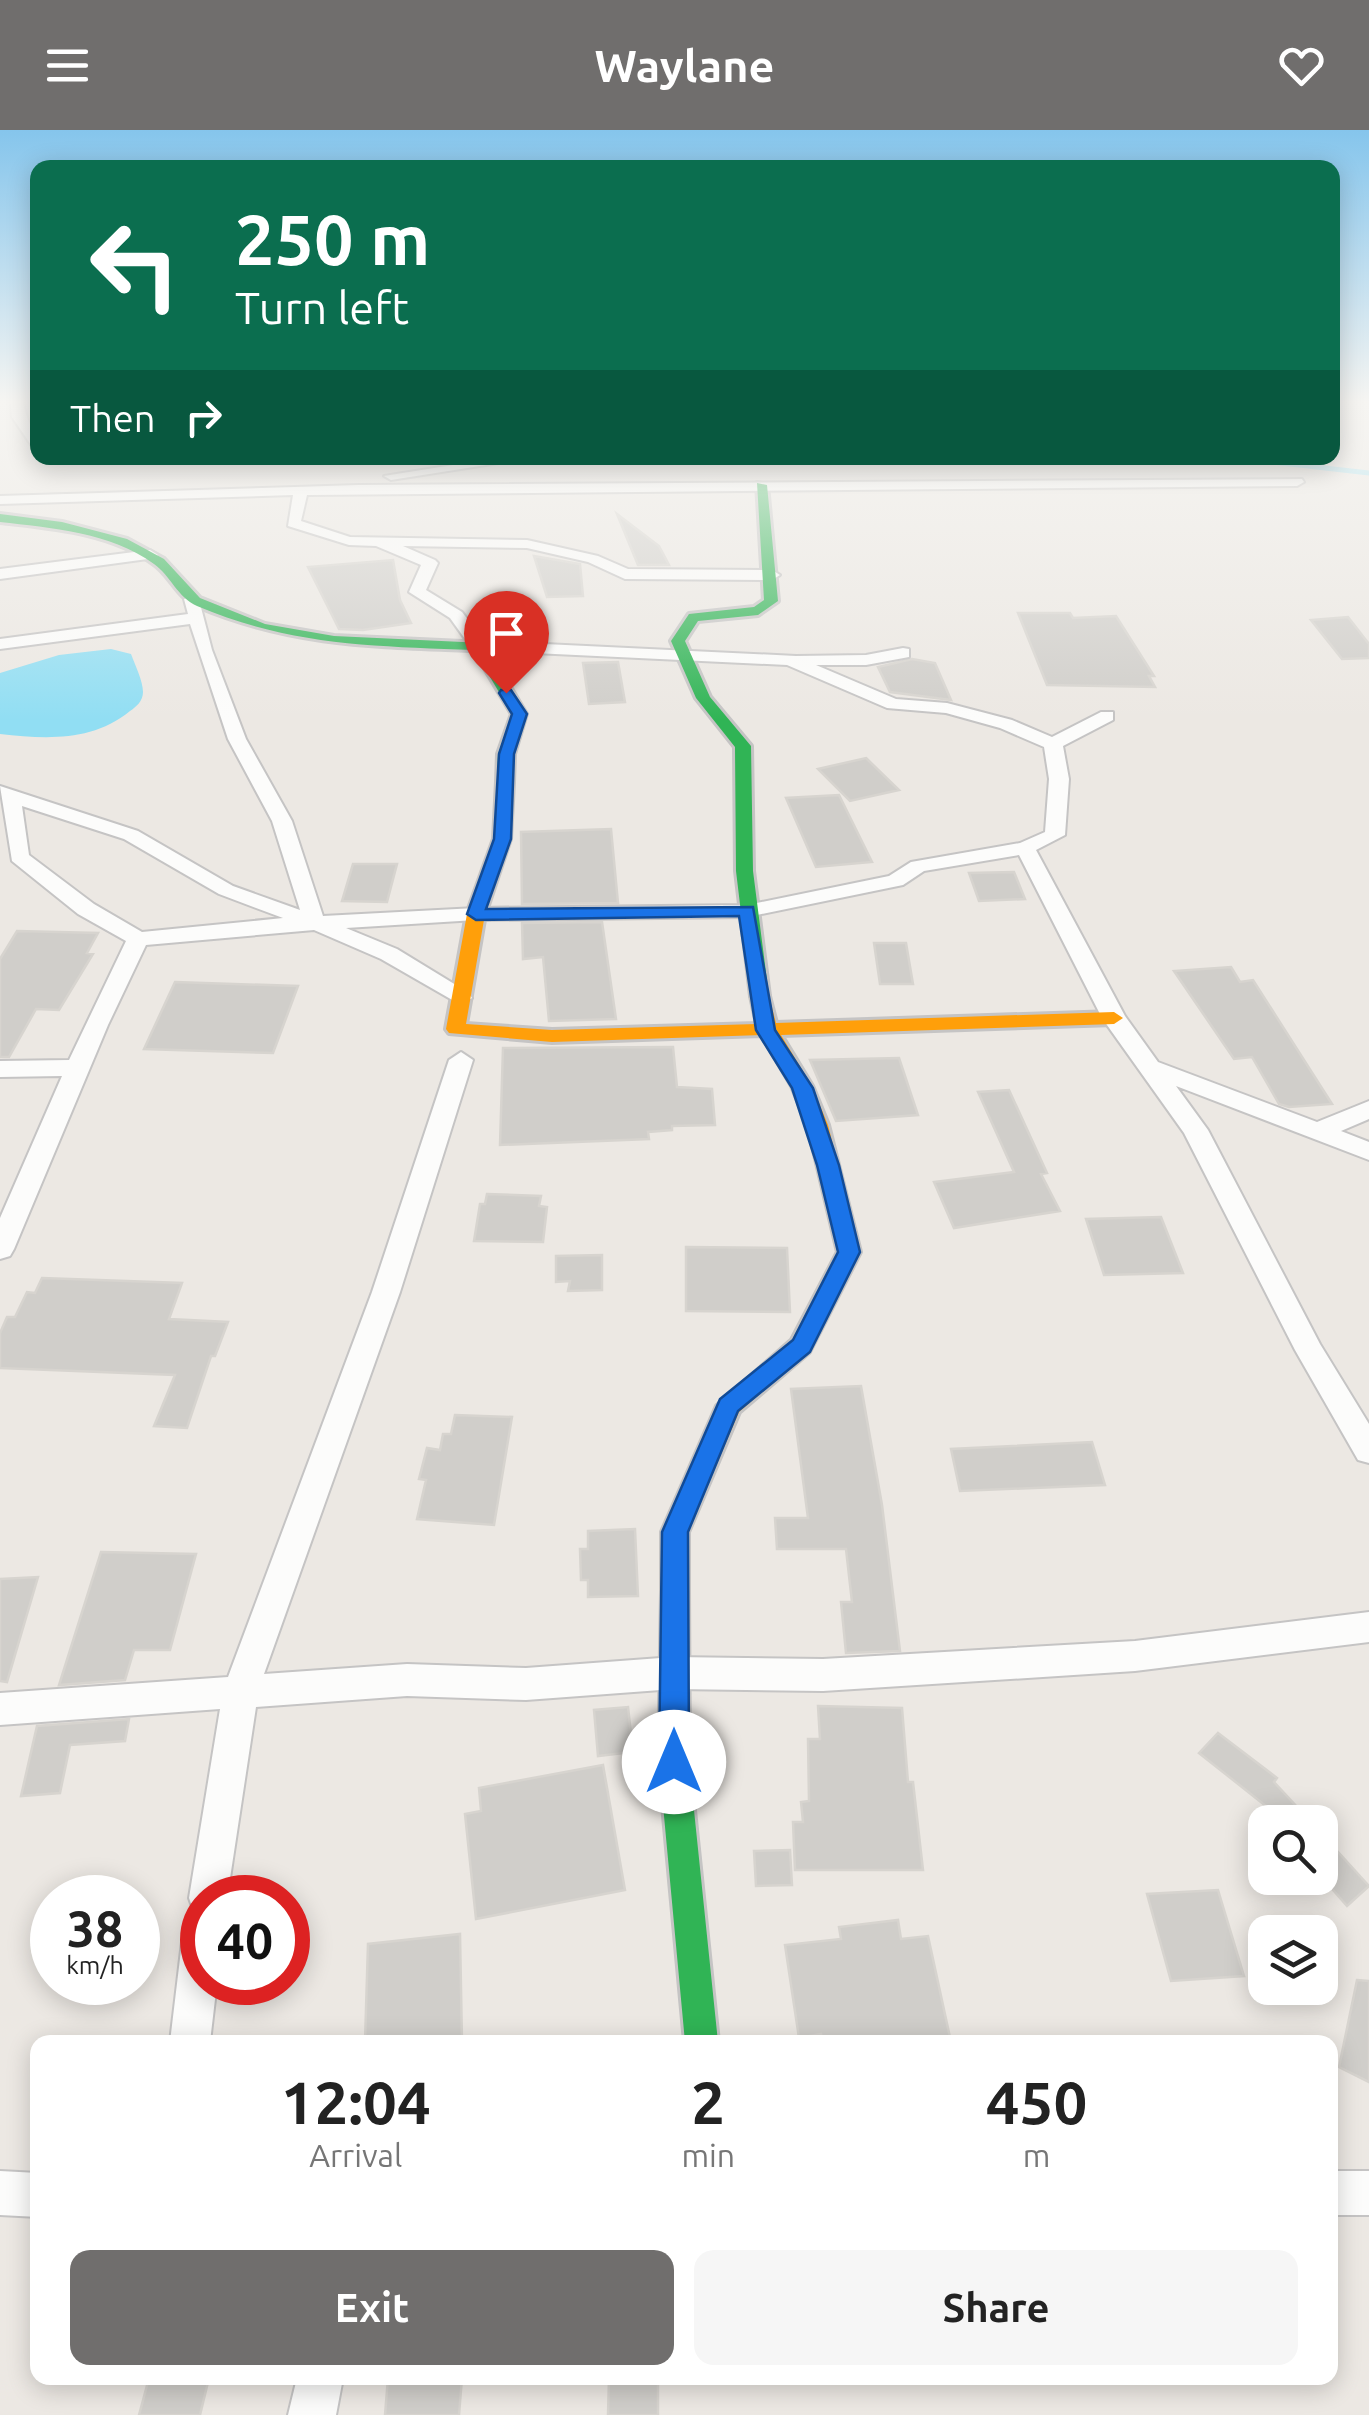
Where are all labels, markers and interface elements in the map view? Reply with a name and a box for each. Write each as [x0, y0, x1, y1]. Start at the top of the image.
icon: menu [40, 38, 95, 93]
icon: heart [1274, 38, 1329, 93]
text: Waylane [595, 40, 774, 91]
icon: left [70, 200, 200, 330]
text: 250 m [235, 200, 430, 278]
text: Turn left [235, 282, 409, 333]
icon: right [176, 390, 231, 445]
text: Then [70, 397, 156, 439]
pin [464, 591, 549, 694]
icon: arrive [479, 606, 534, 661]
position arrow [622, 1710, 726, 1814]
map controls [1248, 1805, 1338, 2005]
button: search [1248, 1805, 1338, 1895]
speed limit sign: 40 [180, 1875, 310, 2005]
text: 38 [67, 1900, 123, 1956]
button: layers [1248, 1915, 1338, 2005]
text: km/h [66, 1951, 124, 1979]
text: 12:04 [281, 2068, 431, 2135]
text: 2 [691, 2068, 725, 2135]
text: 450 [986, 2068, 1087, 2135]
text: Arrival [309, 2137, 402, 2173]
text: min [681, 2137, 735, 2173]
text: m [1023, 2137, 1050, 2173]
button: Exit [70, 2250, 674, 2365]
button: Share [694, 2250, 1298, 2365]

